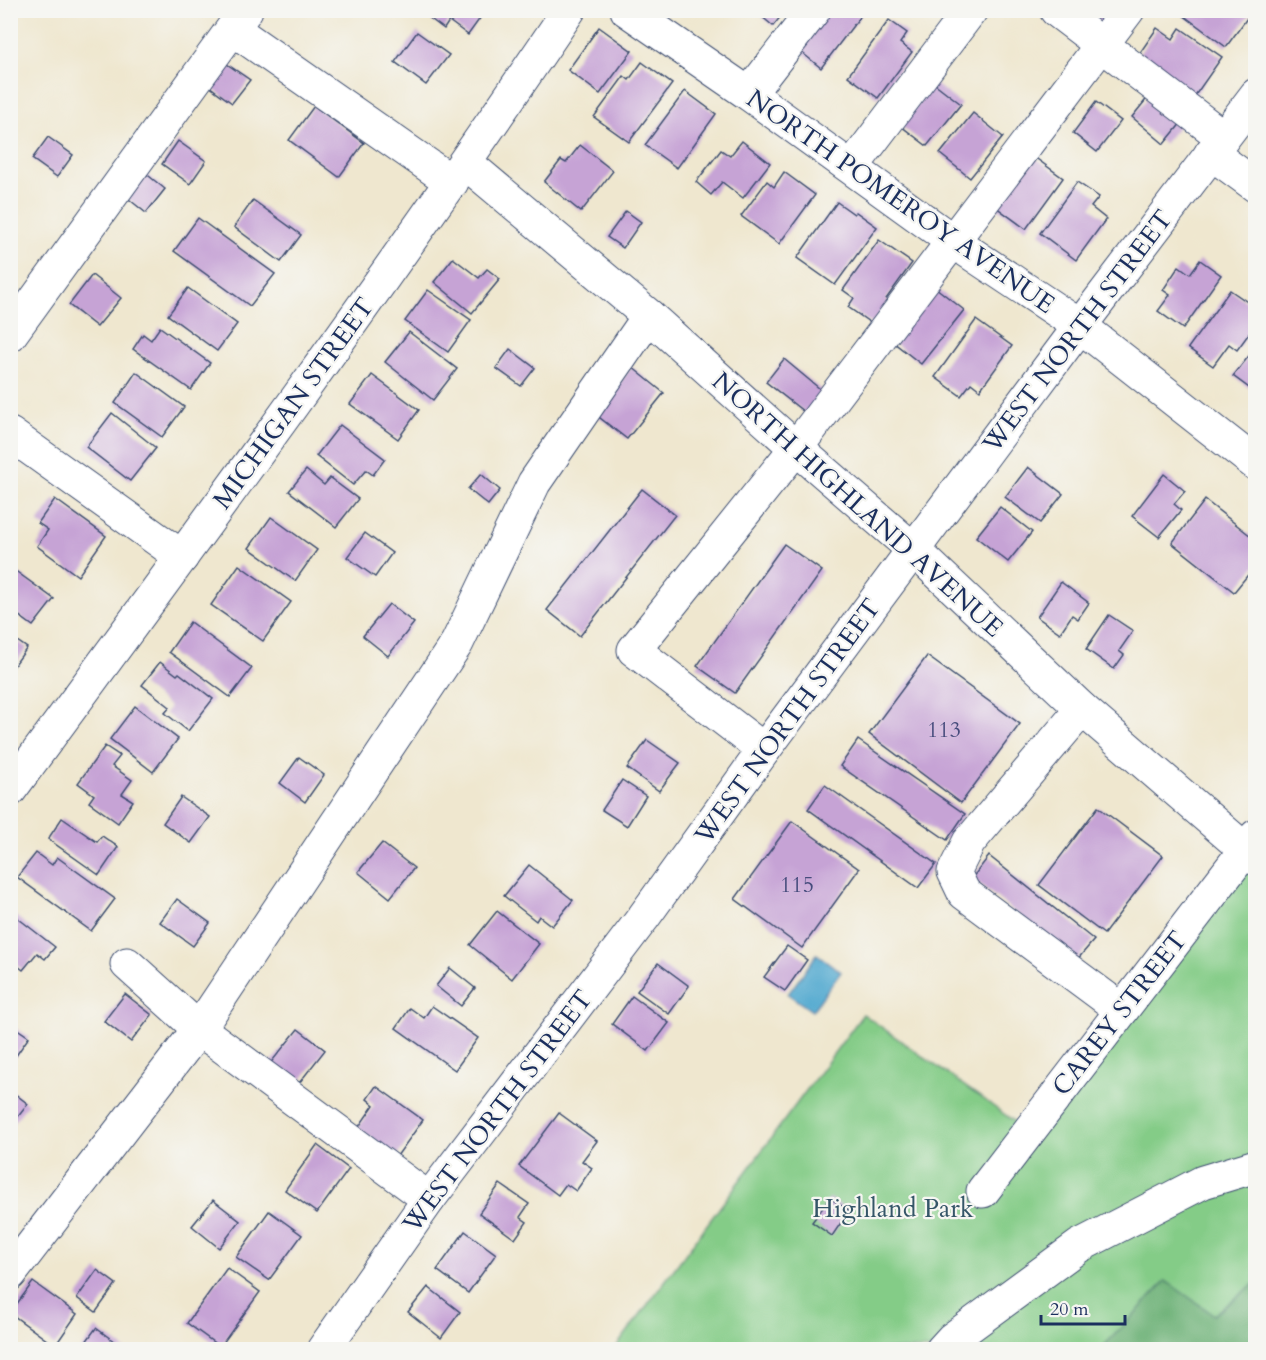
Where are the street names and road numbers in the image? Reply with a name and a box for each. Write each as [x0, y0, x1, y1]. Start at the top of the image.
street label: NORTH POMEROY AVENUE [740, 81, 1062, 322]
street label: WEST NORTH STREET [974, 203, 1180, 461]
street label: MICHIGAN STREET [205, 291, 382, 516]
street label: NORTH HIGHLAND AVENUE [704, 364, 1011, 645]
street label: WEST NORTH STREET [686, 591, 888, 852]
street label: CAREY STREET [1044, 924, 1195, 1103]
street label: WEST NORTH STREET [394, 983, 600, 1241]

